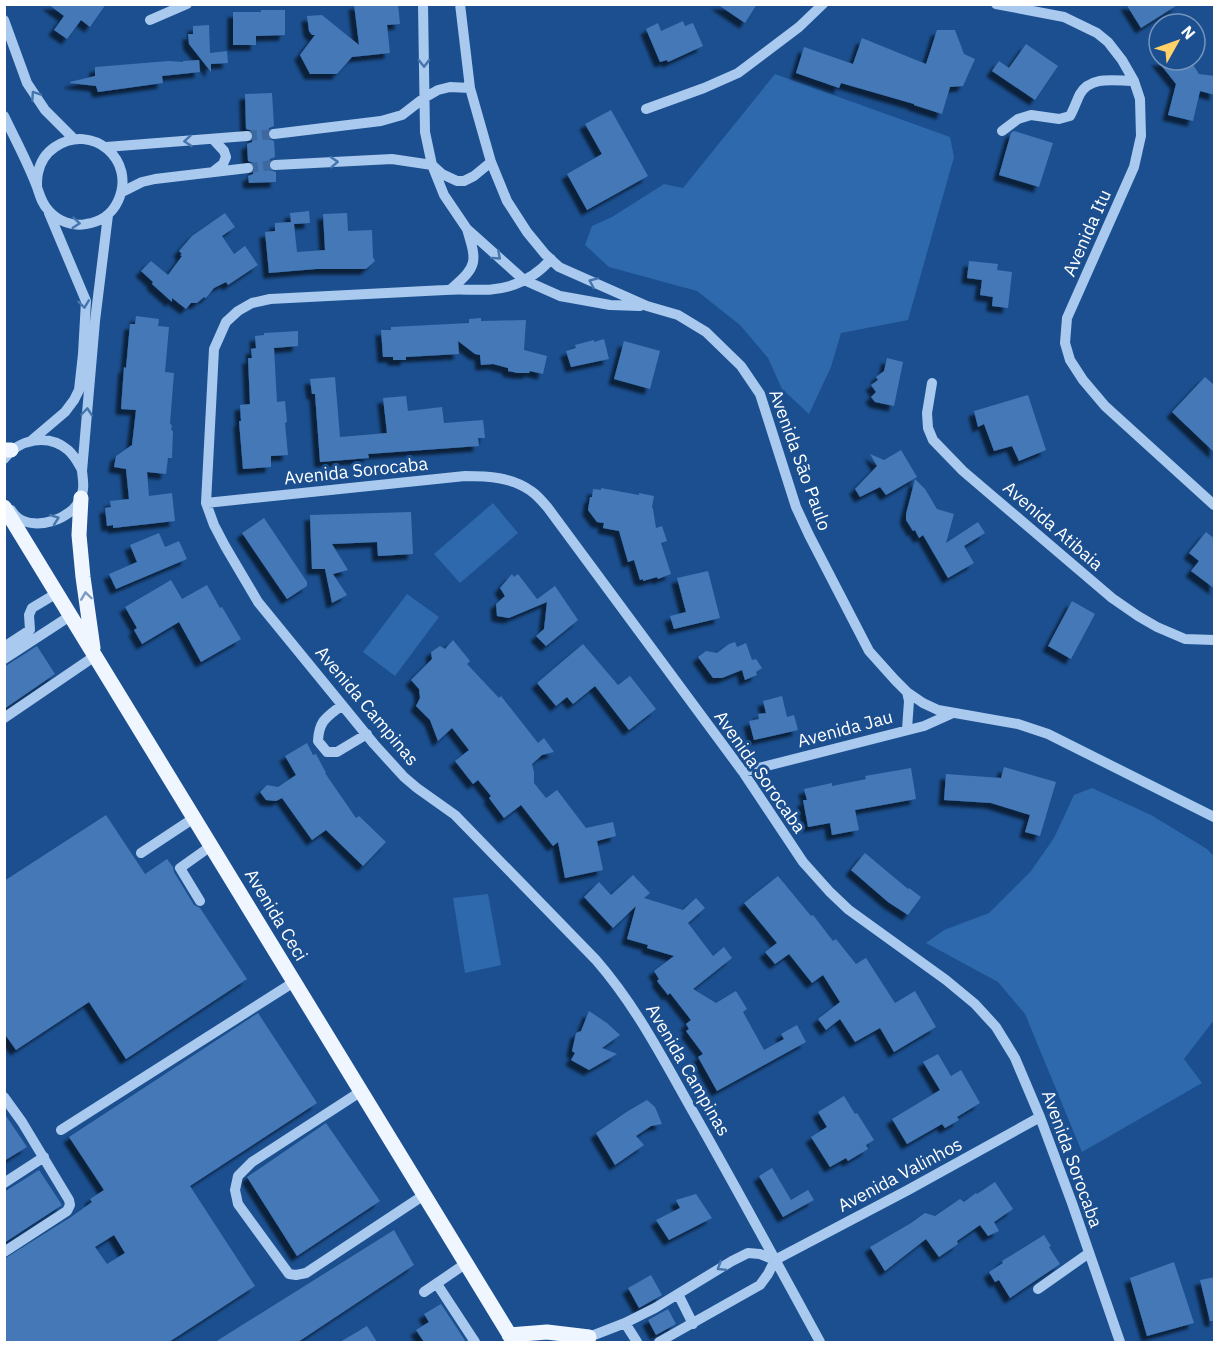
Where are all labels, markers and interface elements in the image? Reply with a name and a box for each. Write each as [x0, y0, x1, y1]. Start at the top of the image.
north arrow [1147, 12, 1207, 72]
text: N [1177, 21, 1200, 43]
one-way arrow [417, 58, 430, 67]
one-way arrow [31, 91, 42, 102]
one-way arrow [184, 134, 193, 147]
one-way arrow [329, 156, 338, 169]
street label: Avenida Itu [1057, 186, 1116, 280]
one-way arrow [72, 216, 81, 229]
one-way arrow [490, 249, 500, 260]
one-way arrow [589, 277, 600, 289]
one-way arrow [78, 299, 90, 309]
street label: Avenida São Paulo [764, 386, 837, 534]
one-way arrow [80, 408, 93, 417]
street label: Avenida Sorocaba [283, 451, 429, 490]
street label: Avenida Atibaia [999, 476, 1108, 576]
one-way arrow [49, 514, 60, 527]
one-way arrow [80, 592, 92, 601]
street label: Avenida Campinas [311, 641, 424, 770]
street label: Avenida Jau [795, 705, 895, 752]
street label: Avenida Sorocaba [710, 706, 812, 838]
street label: Avenida Ceci [240, 864, 313, 965]
street label: Avenida Campinas [641, 1000, 736, 1140]
street label: Avenida Sorocaba [1037, 1087, 1108, 1231]
street label: Avenida Valinhos [834, 1132, 966, 1217]
one-way arrow [717, 1260, 727, 1272]

